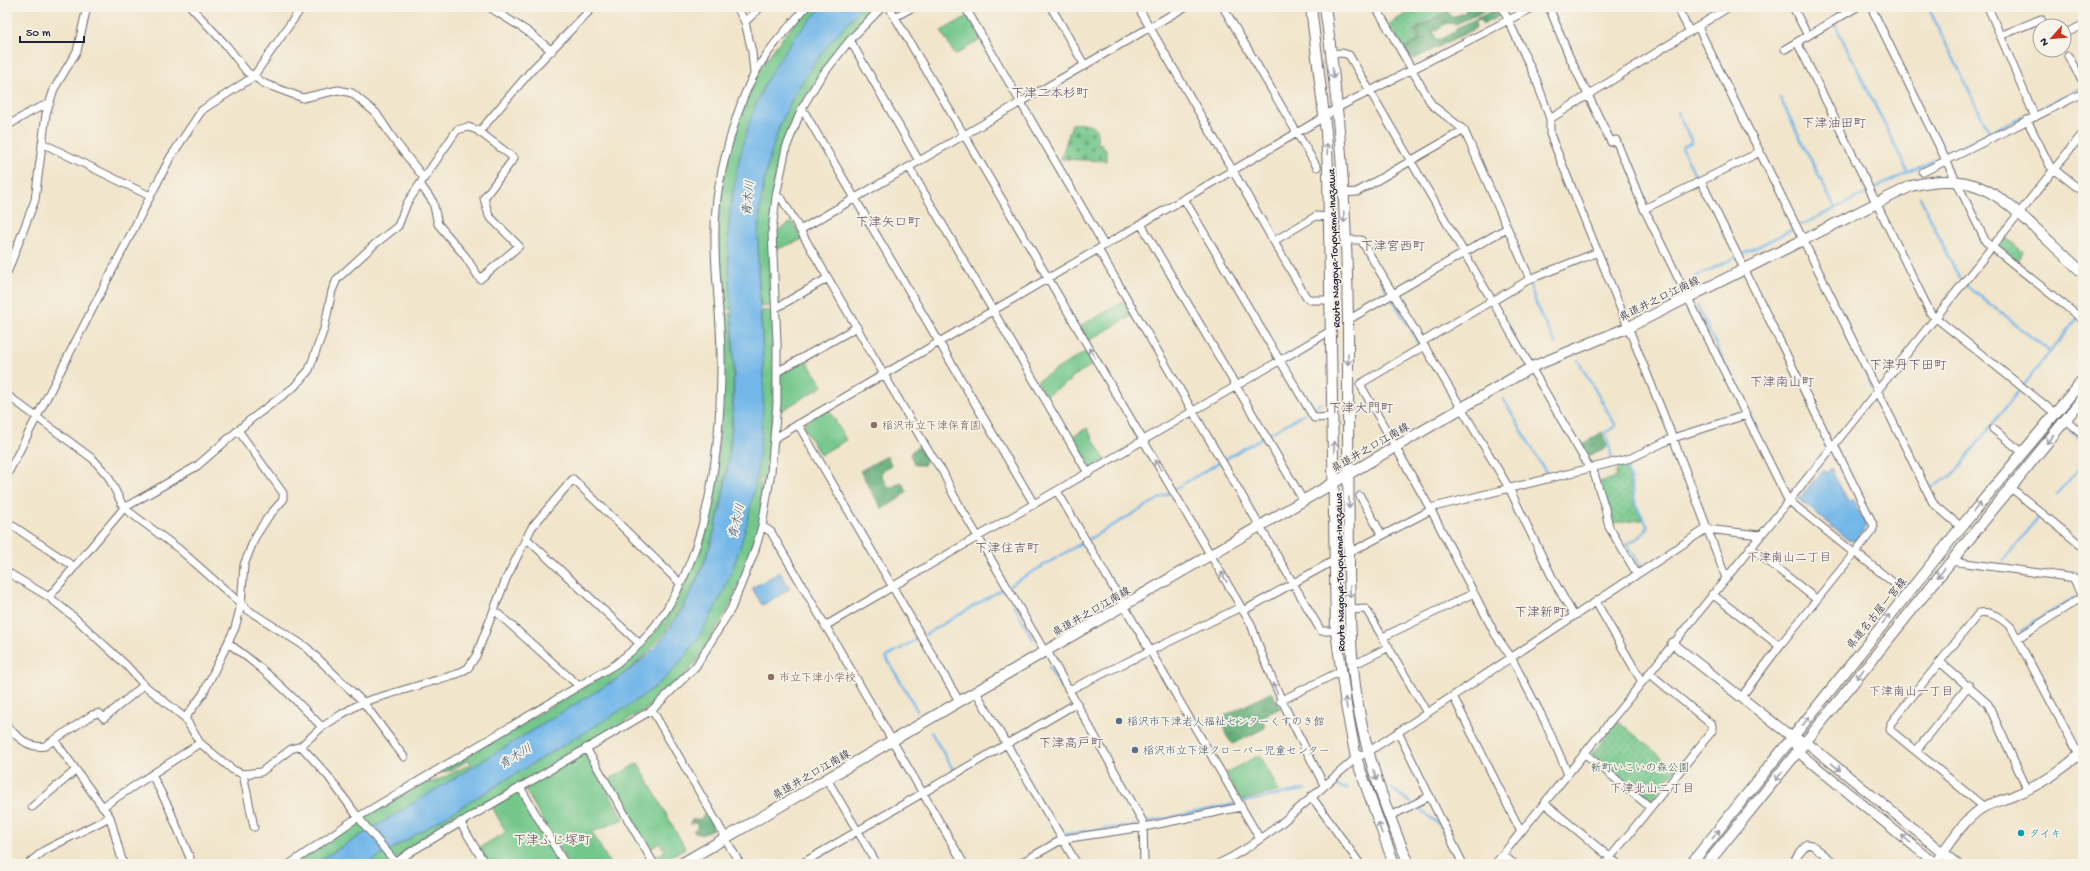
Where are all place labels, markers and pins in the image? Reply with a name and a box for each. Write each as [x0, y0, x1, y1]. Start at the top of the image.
marker: 稲沢市立下津保育園 [869, 420, 879, 430]
place label: 稲沢市立下津保育園 [882, 420, 981, 433]
marker: 市立下津小学校 [766, 672, 776, 682]
place label: 市立下津小学校 [779, 672, 856, 685]
place label: 稲沢市下津老人福祉センターくすのき館 [1127, 715, 1325, 729]
marker: 稲沢市下津老人福祉センターくすのき館 [1114, 716, 1124, 726]
marker: 稲沢市立下津クローバー児童センター [1130, 745, 1140, 755]
place label: 稲沢市立下津クローバー児童センター [1143, 745, 1330, 758]
marker: タイキ [2016, 828, 2026, 838]
place label: タイキ [2029, 829, 2062, 841]

